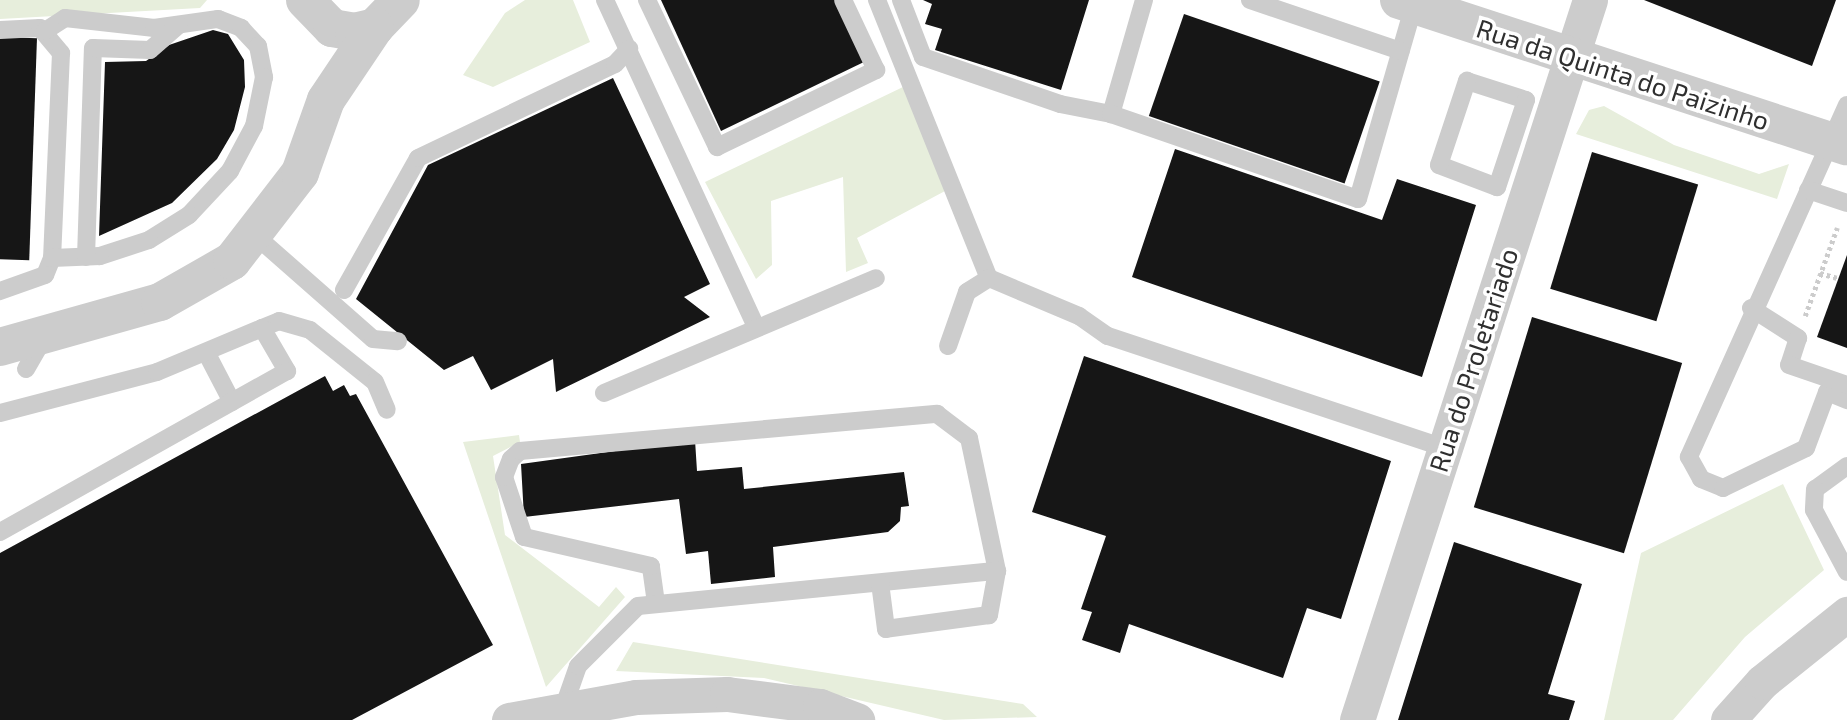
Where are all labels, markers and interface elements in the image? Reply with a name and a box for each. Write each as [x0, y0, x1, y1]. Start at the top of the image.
street label: Rua da Quinta do Paizinho [1473, 12, 1773, 136]
street label: Rua do Proletariado [1422, 244, 1524, 476]

